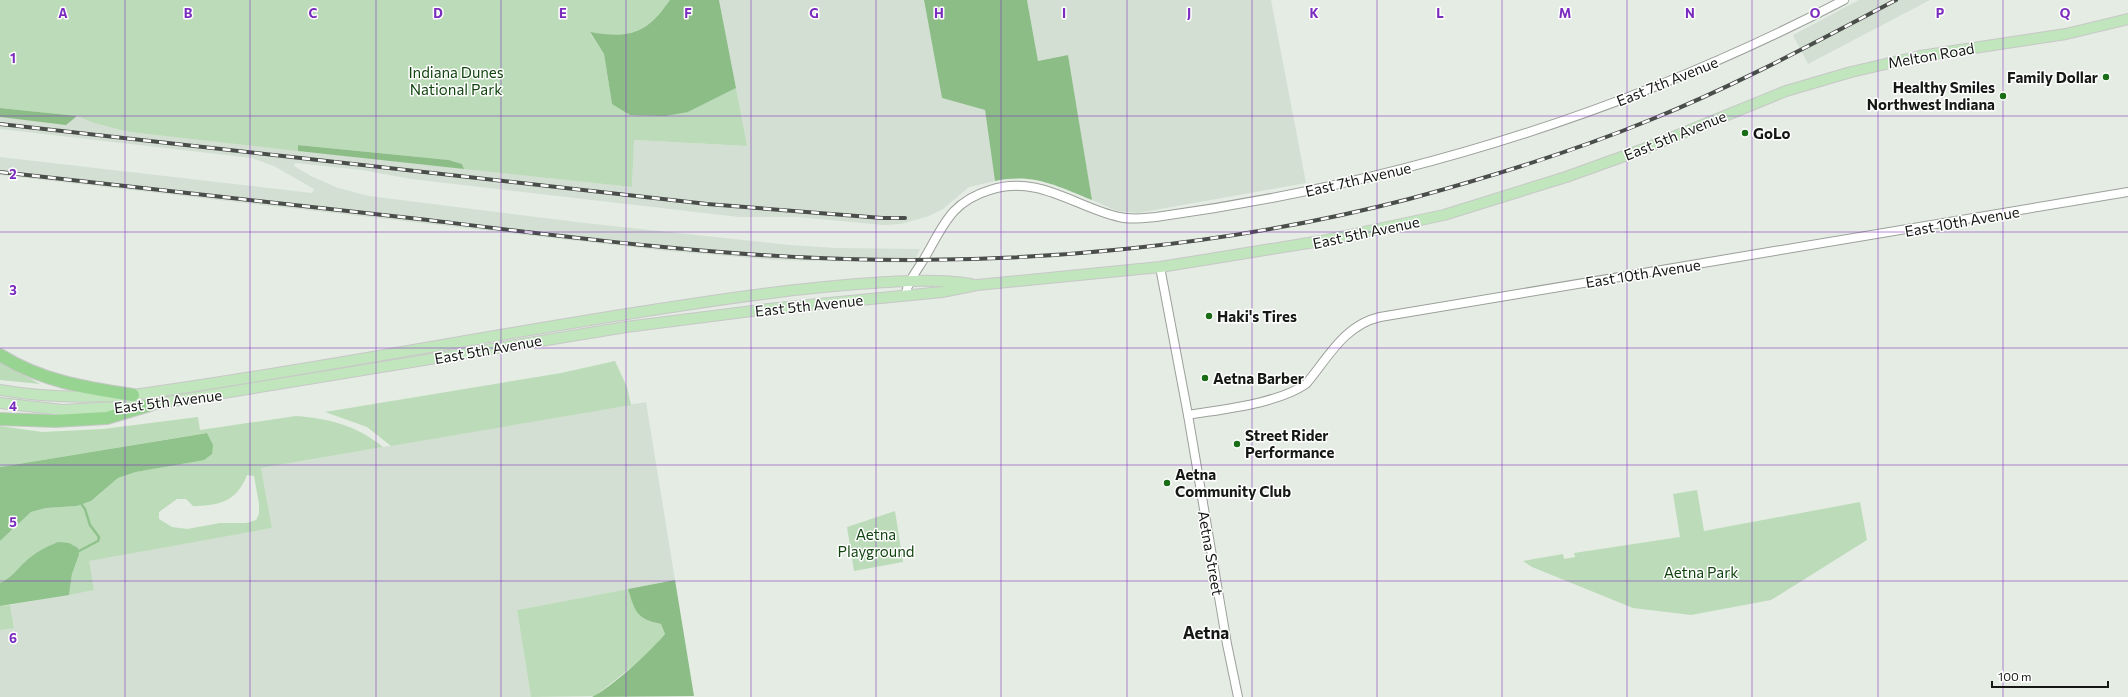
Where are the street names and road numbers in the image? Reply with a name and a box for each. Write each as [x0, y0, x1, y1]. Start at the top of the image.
street label: Melton Road [1886, 39, 1976, 71]
street label: East 7th Avenue [1614, 52, 1721, 110]
street label: East 5th Avenue [1621, 106, 1729, 164]
street label: East 7th Avenue [1303, 158, 1413, 200]
street label: East 10th Avenue [1903, 202, 2021, 240]
street label: East 5th Avenue [1311, 212, 1421, 252]
street label: East 10th Avenue [1584, 255, 1702, 291]
street label: East 5th Avenue [754, 290, 864, 320]
street label: East 5th Avenue [433, 331, 543, 367]
street label: East 5th Avenue [113, 385, 223, 417]
street label: Aetna Street [1195, 509, 1227, 597]

